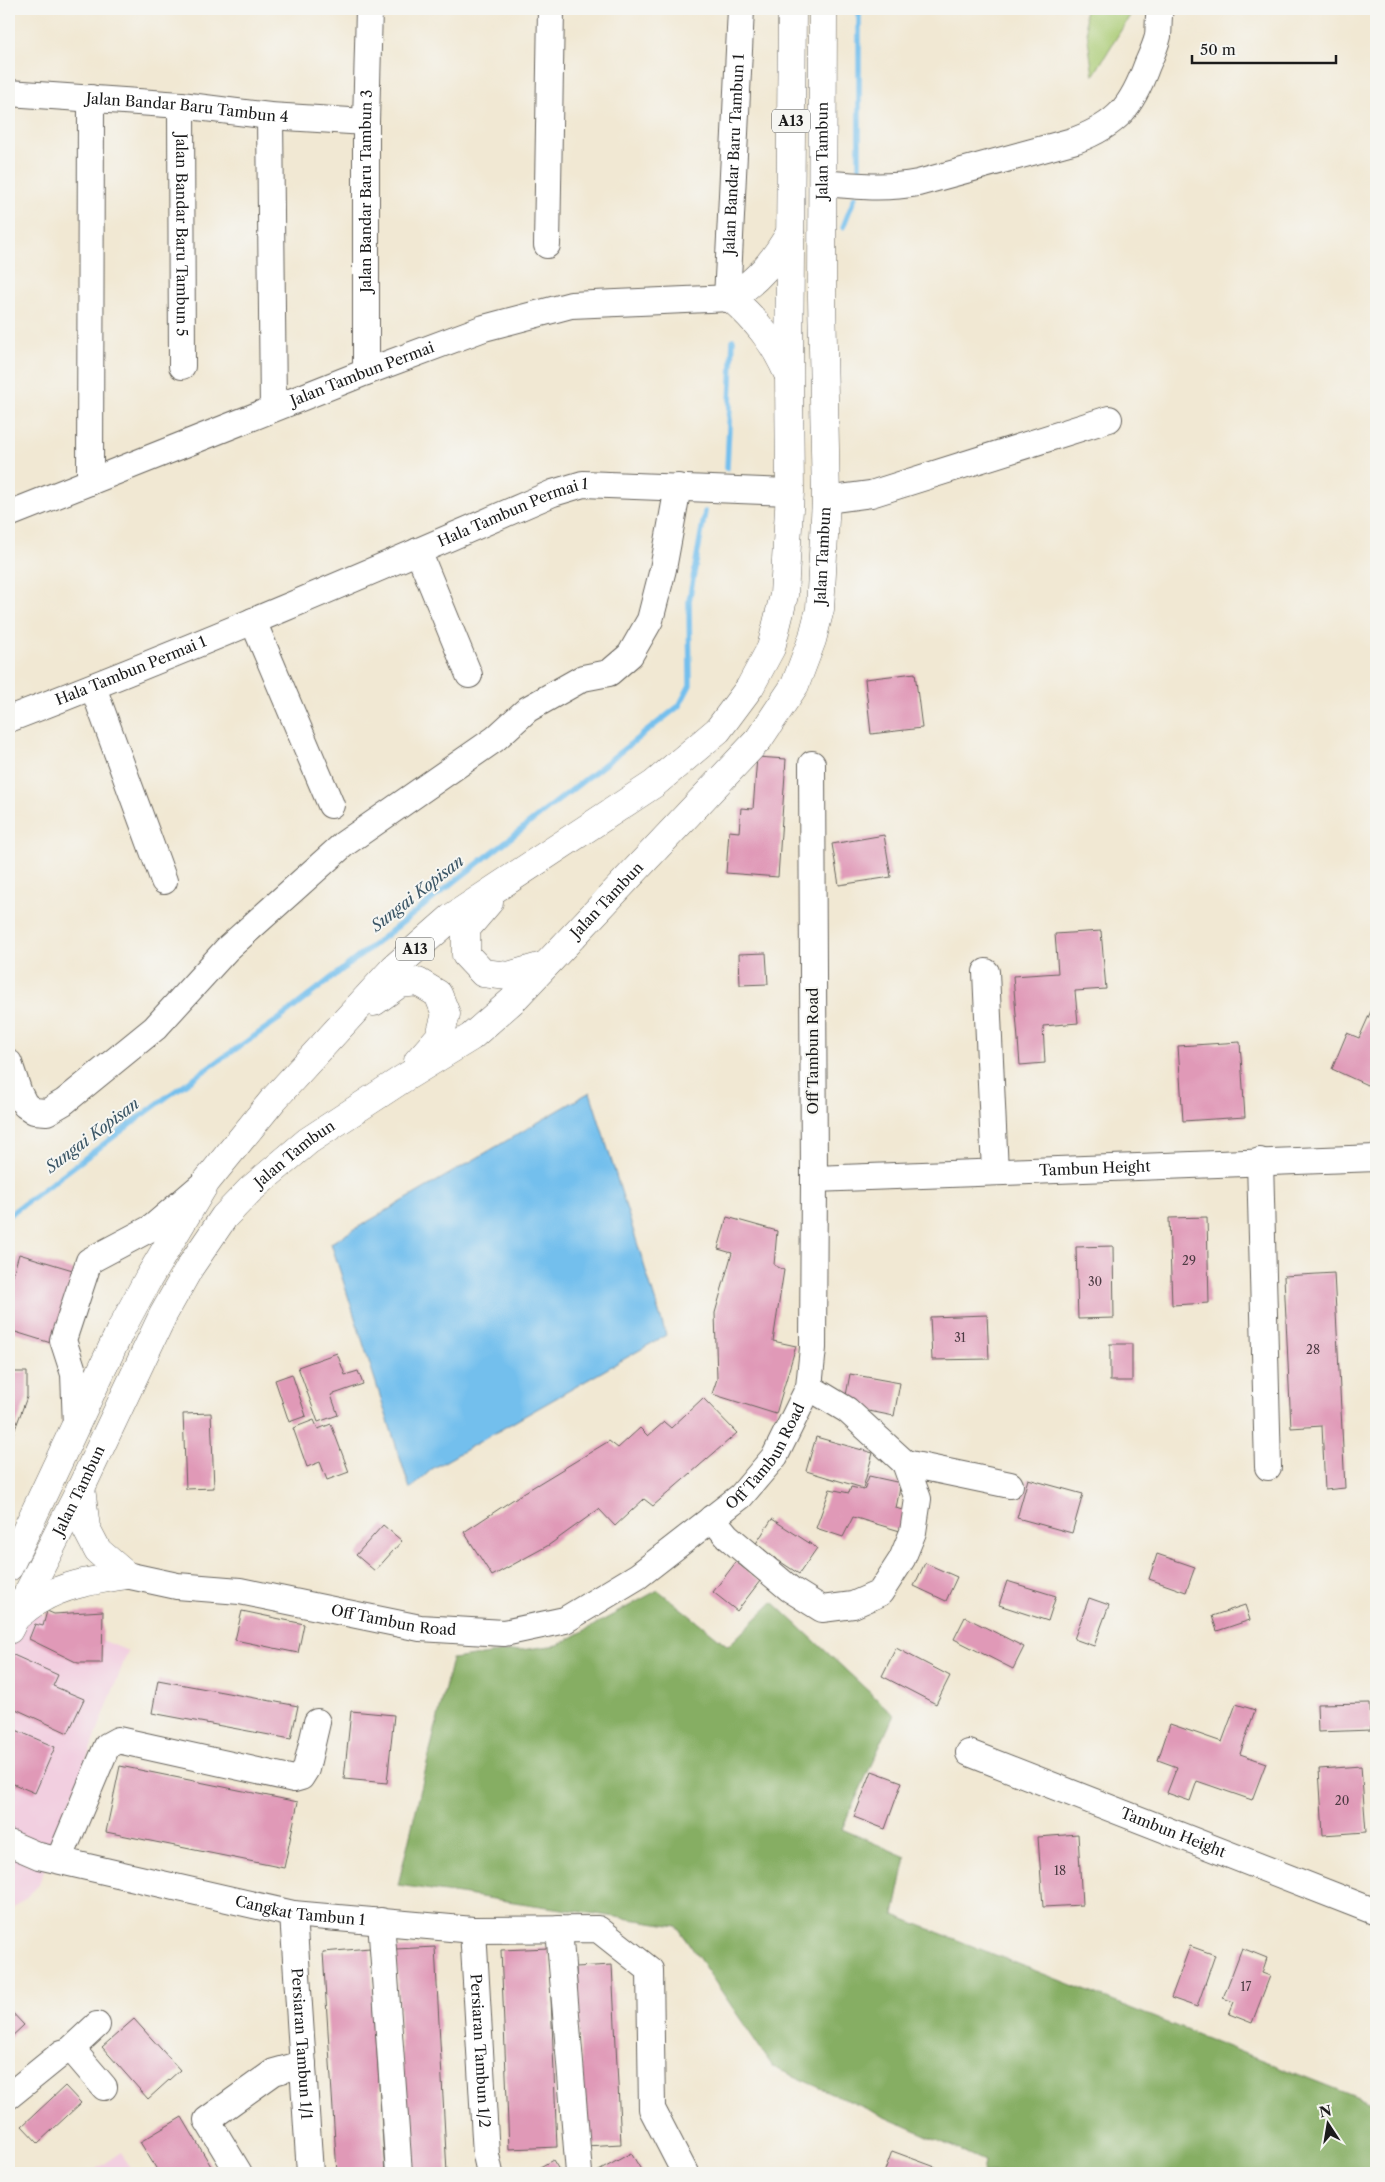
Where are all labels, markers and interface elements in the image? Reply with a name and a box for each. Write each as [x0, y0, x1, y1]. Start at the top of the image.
scale bar [1192, 32, 1336, 64]
text: 50 m [1200, 40, 1236, 59]
street label: Jalan Bandar Baru Tambun 1 [719, 53, 748, 257]
street label: Jalan Bandar Baru Tambun 4 [84, 88, 289, 126]
street label: Jalan Bandar Baru Tambun 3 [356, 89, 376, 294]
street label: Jalan Tambun [812, 101, 832, 202]
road number: A13 [772, 110, 810, 132]
street label: Jalan Bandar Baru Tambun 5 [172, 132, 192, 336]
street label: Jalan Tambun Permai [286, 337, 437, 411]
street label: Hala Tambun Permai 1 [435, 474, 589, 551]
street label: Jalan Tambun [810, 506, 835, 607]
street label: Hala Tambun Permai 1 [52, 631, 210, 709]
water label: Sungai Kopisan [366, 851, 467, 936]
street label: Jalan Tambun [565, 857, 647, 943]
road number: A13 [396, 938, 434, 961]
street label: Off Tambun Road [803, 988, 822, 1114]
water label: Sungai Kopisan [40, 1093, 143, 1177]
street label: Jalan Tambun [248, 1116, 339, 1193]
street label: Tambun Height [1039, 1156, 1152, 1180]
house number: 29 [1182, 1253, 1196, 1268]
house number: 30 [1088, 1274, 1102, 1289]
house number: 31 [954, 1330, 966, 1345]
house number: 28 [1306, 1342, 1320, 1357]
street label: Off Tambun Road [722, 1400, 809, 1513]
street label: Jalan Tambun [48, 1442, 109, 1540]
street label: Off Tambun Road [329, 1600, 457, 1639]
house number: 20 [1335, 1793, 1349, 1808]
street label: Tambun Height [1118, 1803, 1229, 1862]
house number: 18 [1054, 1863, 1066, 1878]
street label: Cangkat Tambun 1 [233, 1891, 367, 1929]
street label: Persiaran Tambun 1/1 [288, 1967, 317, 2121]
street label: Persiaran Tambun 1/2 [467, 1973, 494, 2128]
house number: 17 [1241, 1979, 1252, 1994]
north arrow [1302, 2100, 1352, 2150]
text: N [1317, 2101, 1333, 2121]

